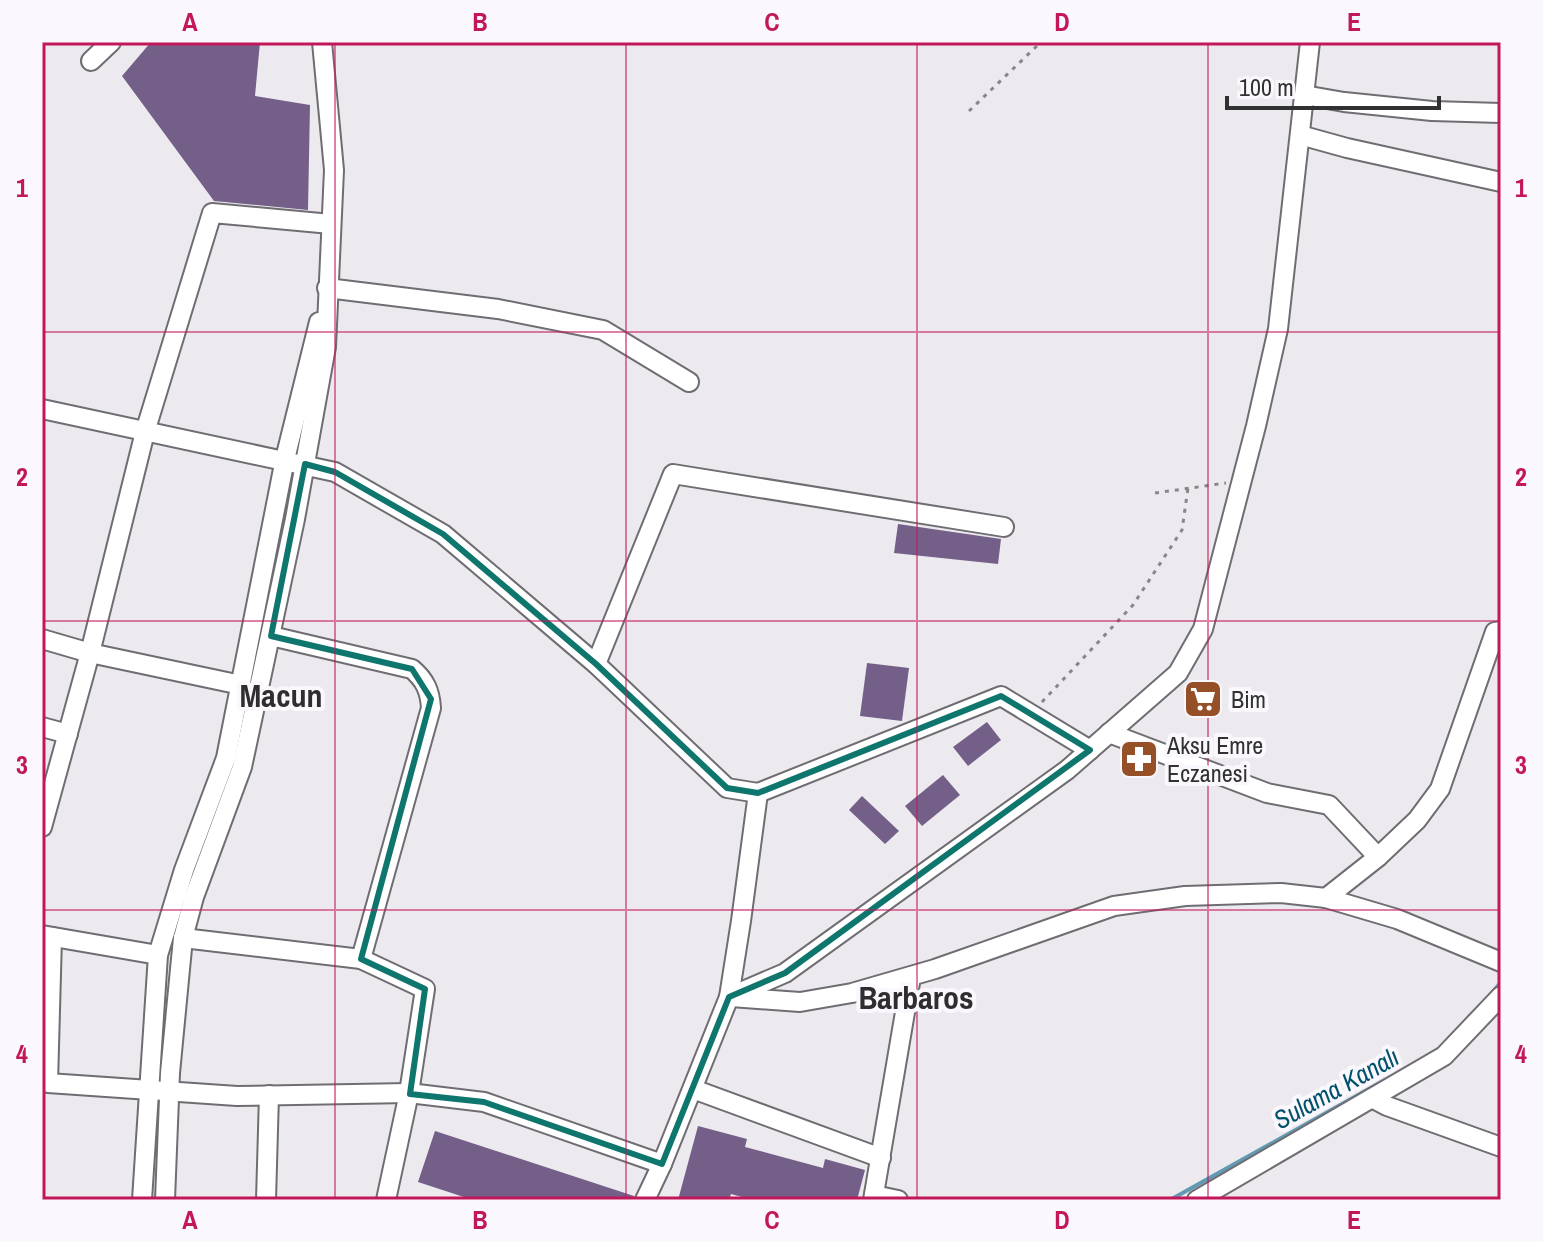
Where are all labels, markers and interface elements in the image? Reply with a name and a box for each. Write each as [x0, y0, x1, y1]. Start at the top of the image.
text: A [182, 4, 198, 39]
text: B [472, 4, 488, 39]
text: C [764, 4, 780, 39]
text: D [1054, 4, 1070, 39]
text: E [1347, 4, 1361, 39]
scale bar [1227, 60, 1439, 110]
text: 100 m [1239, 71, 1294, 103]
text: 1 [16, 170, 28, 205]
text: 1 [1515, 170, 1527, 205]
text: 2 [16, 459, 28, 494]
text: 2 [1515, 459, 1527, 494]
district label: Macun [239, 674, 323, 717]
supermarket icon: Bim [1182, 678, 1224, 720]
place label: Bim [1231, 683, 1266, 715]
place label: Aksu Emre Eczanesi [1166, 729, 1263, 789]
pharmacy icon: Aksu Emre Eczanesi [1118, 738, 1160, 780]
text: 3 [16, 747, 28, 782]
text: 3 [1515, 747, 1527, 782]
district label: Barbaros [858, 976, 974, 1019]
text: 4 [16, 1036, 28, 1071]
text: 4 [1515, 1036, 1527, 1071]
water label: Sulama Kanalı [1267, 1039, 1405, 1137]
text: A [182, 1202, 198, 1237]
text: B [472, 1202, 488, 1237]
text: C [764, 1202, 780, 1237]
text: D [1054, 1202, 1070, 1237]
text: E [1347, 1202, 1361, 1237]

